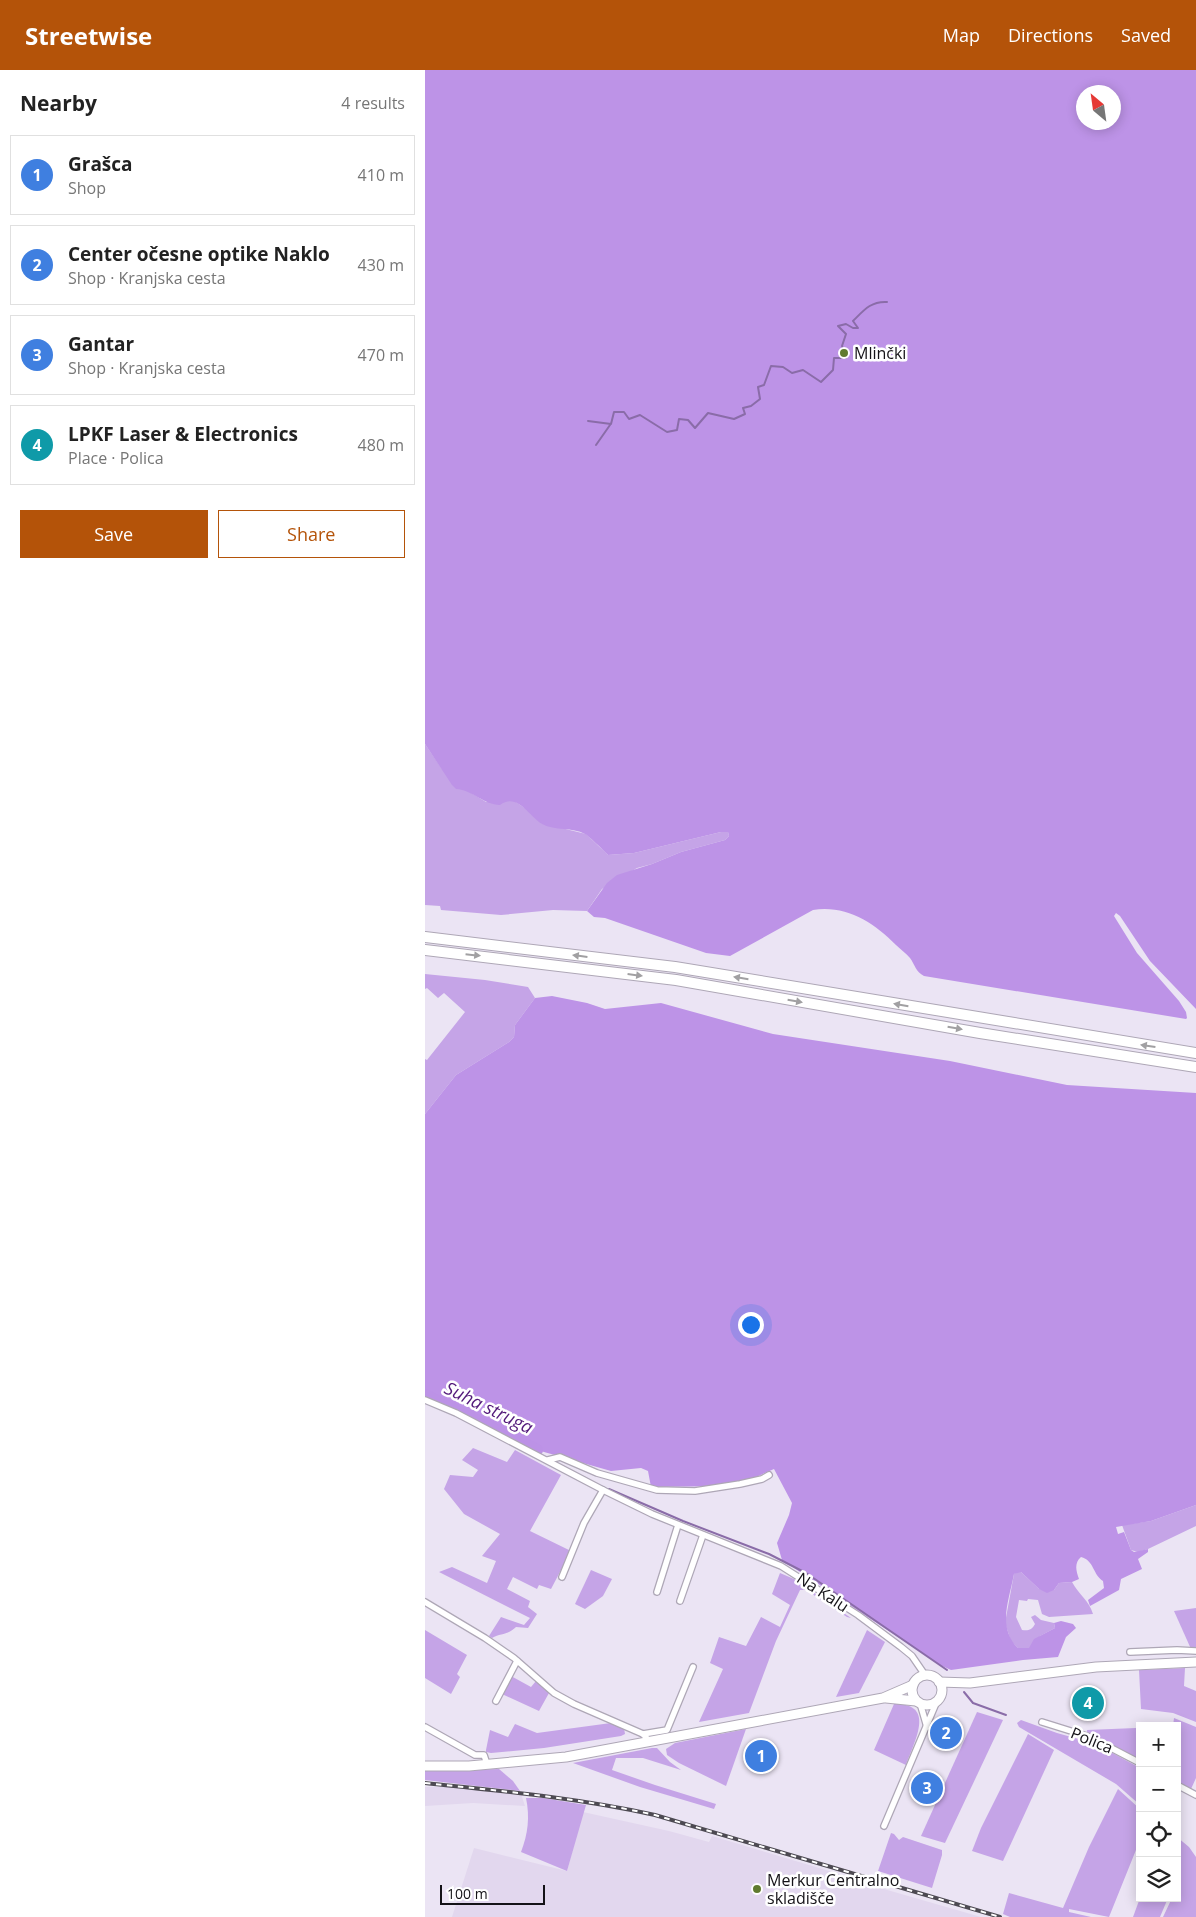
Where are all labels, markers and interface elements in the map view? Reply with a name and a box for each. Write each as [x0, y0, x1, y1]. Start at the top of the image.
text: Streetwise [25, 19, 152, 52]
text: Map [943, 23, 980, 47]
text: Directions [1008, 23, 1093, 47]
text: Saved [1121, 23, 1171, 47]
north arrow [1076, 85, 1121, 130]
text: Nearby [20, 89, 97, 117]
text: 4 results [341, 92, 405, 114]
text: Grašca [68, 151, 133, 177]
text: 1 [32, 164, 42, 186]
text: 410 m [358, 164, 404, 186]
text: Shop [68, 177, 106, 199]
text: Center očesne optike Naklo [68, 241, 330, 267]
text: 2 [32, 254, 42, 276]
text: 430 m [358, 254, 404, 276]
text: Shop · Kranjska cesta [68, 267, 226, 289]
text: Gantar [68, 331, 134, 357]
place label: Mlinčki [854, 342, 906, 364]
text: 3 [32, 344, 42, 366]
text: 470 m [358, 344, 404, 366]
marker: Mlinčki [838, 347, 850, 359]
text: Shop · Kranjska cesta [68, 357, 226, 379]
text: LPKF Laser & Electronics [68, 421, 298, 447]
text: 4 [32, 434, 42, 456]
text: 480 m [358, 434, 404, 456]
text: Place · Polica [68, 447, 164, 469]
button: Save [20, 510, 208, 558]
button: Share [218, 510, 405, 558]
one-way arrow [466, 951, 482, 959]
one-way arrow [572, 951, 588, 959]
one-way arrow [627, 971, 643, 979]
one-way arrow [733, 974, 749, 982]
one-way arrow [788, 997, 804, 1005]
one-way arrow [893, 1001, 909, 1009]
one-way arrow [948, 1025, 964, 1033]
one-way arrow [1139, 1042, 1155, 1050]
your location [738, 1312, 764, 1338]
water label: Suha struga [441, 1375, 537, 1439]
street label: Na Kalu [793, 1567, 853, 1617]
pin: 4 [1072, 1684, 1104, 1722]
pin: 2 [930, 1714, 962, 1752]
street label: Polica [1068, 1722, 1116, 1758]
map controls [1136, 1722, 1181, 1902]
button: + [1136, 1722, 1181, 1767]
pin: 1 [745, 1737, 777, 1775]
button: − [1136, 1767, 1181, 1812]
pin: 3 [911, 1769, 943, 1807]
button: locate [1136, 1812, 1181, 1857]
button: layers [1136, 1857, 1181, 1902]
place label: Merkur Centralno skladišče [767, 1869, 899, 1909]
scale bar [440, 1882, 545, 1905]
marker: Merkur Centralno skladišče [751, 1883, 763, 1895]
text: 100 m [447, 1884, 488, 1903]

